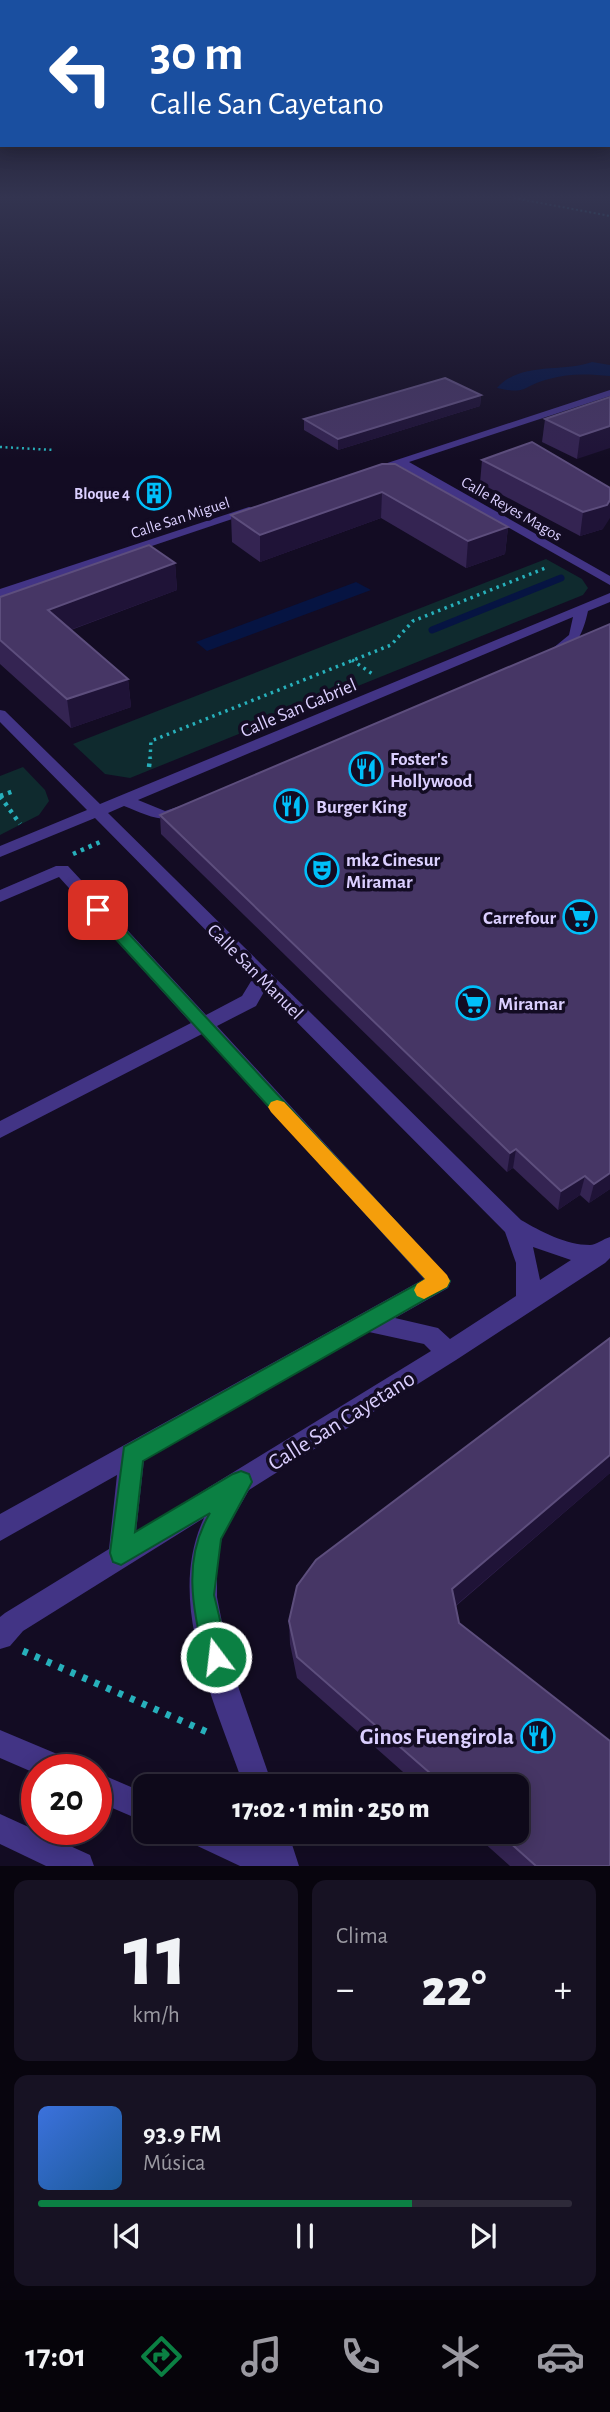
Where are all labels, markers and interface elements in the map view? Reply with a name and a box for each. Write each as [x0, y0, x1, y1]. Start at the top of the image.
icon: left [35, 28, 126, 119]
text: 30 m [150, 30, 244, 79]
text: Calle San Cayetano [150, 88, 384, 120]
building icon: Bloque 4 [135, 474, 173, 512]
street label: Calle Reyes Magos [458, 474, 565, 545]
place label: Bloque 4 [74, 486, 130, 502]
street label: Calle San Miguel [129, 494, 232, 541]
street label: Calle San Gabriel [238, 675, 359, 741]
restaurant icon: Foster's Hollywood [347, 750, 385, 788]
place label: Foster's Hollywood [390, 750, 473, 791]
restaurant icon: Burger King [272, 787, 310, 825]
place label: Burger King [316, 798, 407, 817]
theatre icon: mk2 Cinesur Miramar [303, 851, 341, 889]
place label: mk2 Cinesur Miramar [346, 851, 440, 892]
pin [68, 880, 128, 940]
icon: arrive [79, 891, 117, 929]
supermarket icon: Carrefour [561, 898, 599, 936]
place label: Carrefour [483, 909, 556, 928]
street label: Calle San Manuel [204, 921, 306, 1023]
supermarket icon: Miramar [454, 984, 492, 1022]
place label: Miramar [498, 995, 565, 1014]
street label: Calle San Cayetano [264, 1367, 419, 1476]
position arrow [179, 1620, 253, 1694]
restaurant icon: Ginos Fuengirola [519, 1717, 557, 1755]
place label: Ginos Fuengirola [360, 1726, 514, 1749]
speed limit sign: 20 [21, 1754, 112, 1845]
text: 17:02 · 1 min · 250 m [232, 1796, 430, 1822]
text: 11 [123, 1911, 189, 2002]
text: Clima [336, 1925, 388, 1948]
text: 22° [421, 1963, 487, 2015]
text: − [336, 1971, 354, 2009]
text: + [554, 1971, 572, 2009]
text: km/h [132, 2004, 180, 2027]
text: 93.9 FM [143, 2121, 222, 2147]
text: Música [143, 2152, 206, 2175]
icon: previous [108, 2217, 146, 2255]
icon: pause [286, 2217, 324, 2255]
icon: next [464, 2217, 502, 2255]
icon: directions [137, 2332, 186, 2381]
icon: music [237, 2332, 286, 2381]
icon: phone [336, 2332, 385, 2381]
icon: climate [436, 2332, 485, 2381]
icon: car [536, 2332, 585, 2381]
text: 17:01 [25, 2340, 86, 2372]

